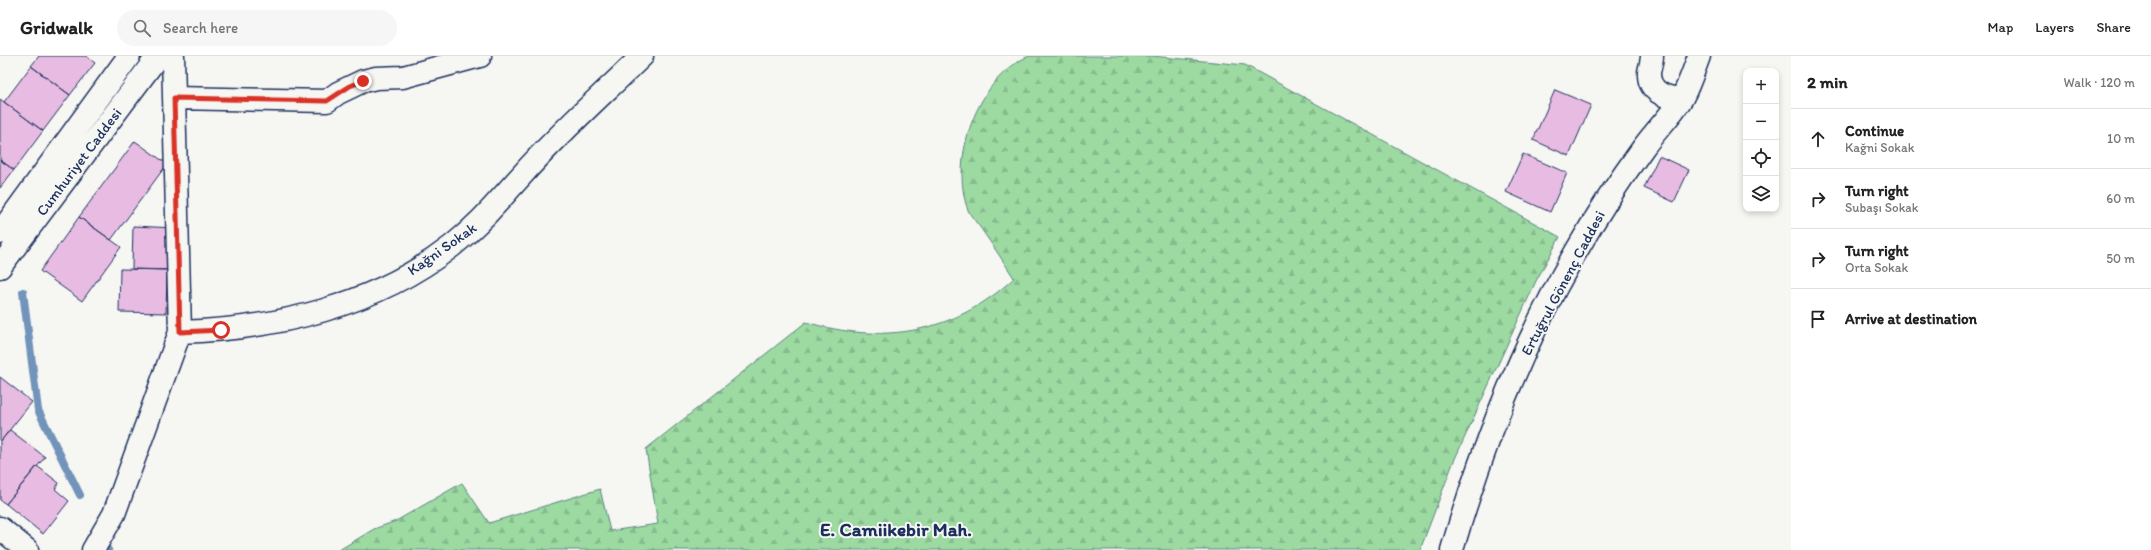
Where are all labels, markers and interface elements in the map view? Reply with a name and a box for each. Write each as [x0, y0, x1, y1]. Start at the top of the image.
search box [117, 10, 397, 46]
text: Gridwalk [20, 16, 93, 39]
icon: search [131, 17, 153, 39]
text: Search here [163, 19, 238, 37]
text: Map [1988, 19, 2013, 36]
text: Layers [2035, 19, 2074, 36]
text: Share [2096, 19, 2131, 36]
map controls [1743, 68, 1779, 212]
button: + [1743, 68, 1779, 104]
route end [354, 72, 372, 90]
text: 2 min [1807, 72, 1847, 92]
text: Walk · 120 m [2064, 75, 2135, 90]
street label: Cumhuriyet Caddesi [33, 104, 125, 220]
button: − [1743, 104, 1779, 140]
text: Continue [1845, 122, 1904, 140]
icon: ahead [1807, 128, 1829, 150]
text: 10 m [2107, 131, 2135, 146]
button: locate [1743, 140, 1779, 176]
text: Kağni Sokak [1845, 140, 1914, 155]
button: layers [1743, 176, 1779, 212]
text: Turn right [1845, 182, 1909, 200]
icon: right [1807, 188, 1829, 210]
text: 60 m [2106, 191, 2135, 206]
text: Subaşı Sokak [1845, 200, 1918, 215]
street label: Ertuğrul Gönenç Caddesi [1517, 208, 1609, 358]
street label: Kağni Sokak [404, 219, 480, 279]
text: Turn right [1845, 242, 1909, 260]
icon: right [1807, 248, 1829, 270]
text: 50 m [2106, 251, 2135, 266]
text: Orta Sokak [1845, 260, 1908, 275]
icon: arrive [1807, 308, 1829, 330]
text: Arrive at destination [1845, 310, 1977, 328]
route start [212, 321, 230, 339]
district label: E. Camiikebir Mah. [820, 518, 972, 541]

